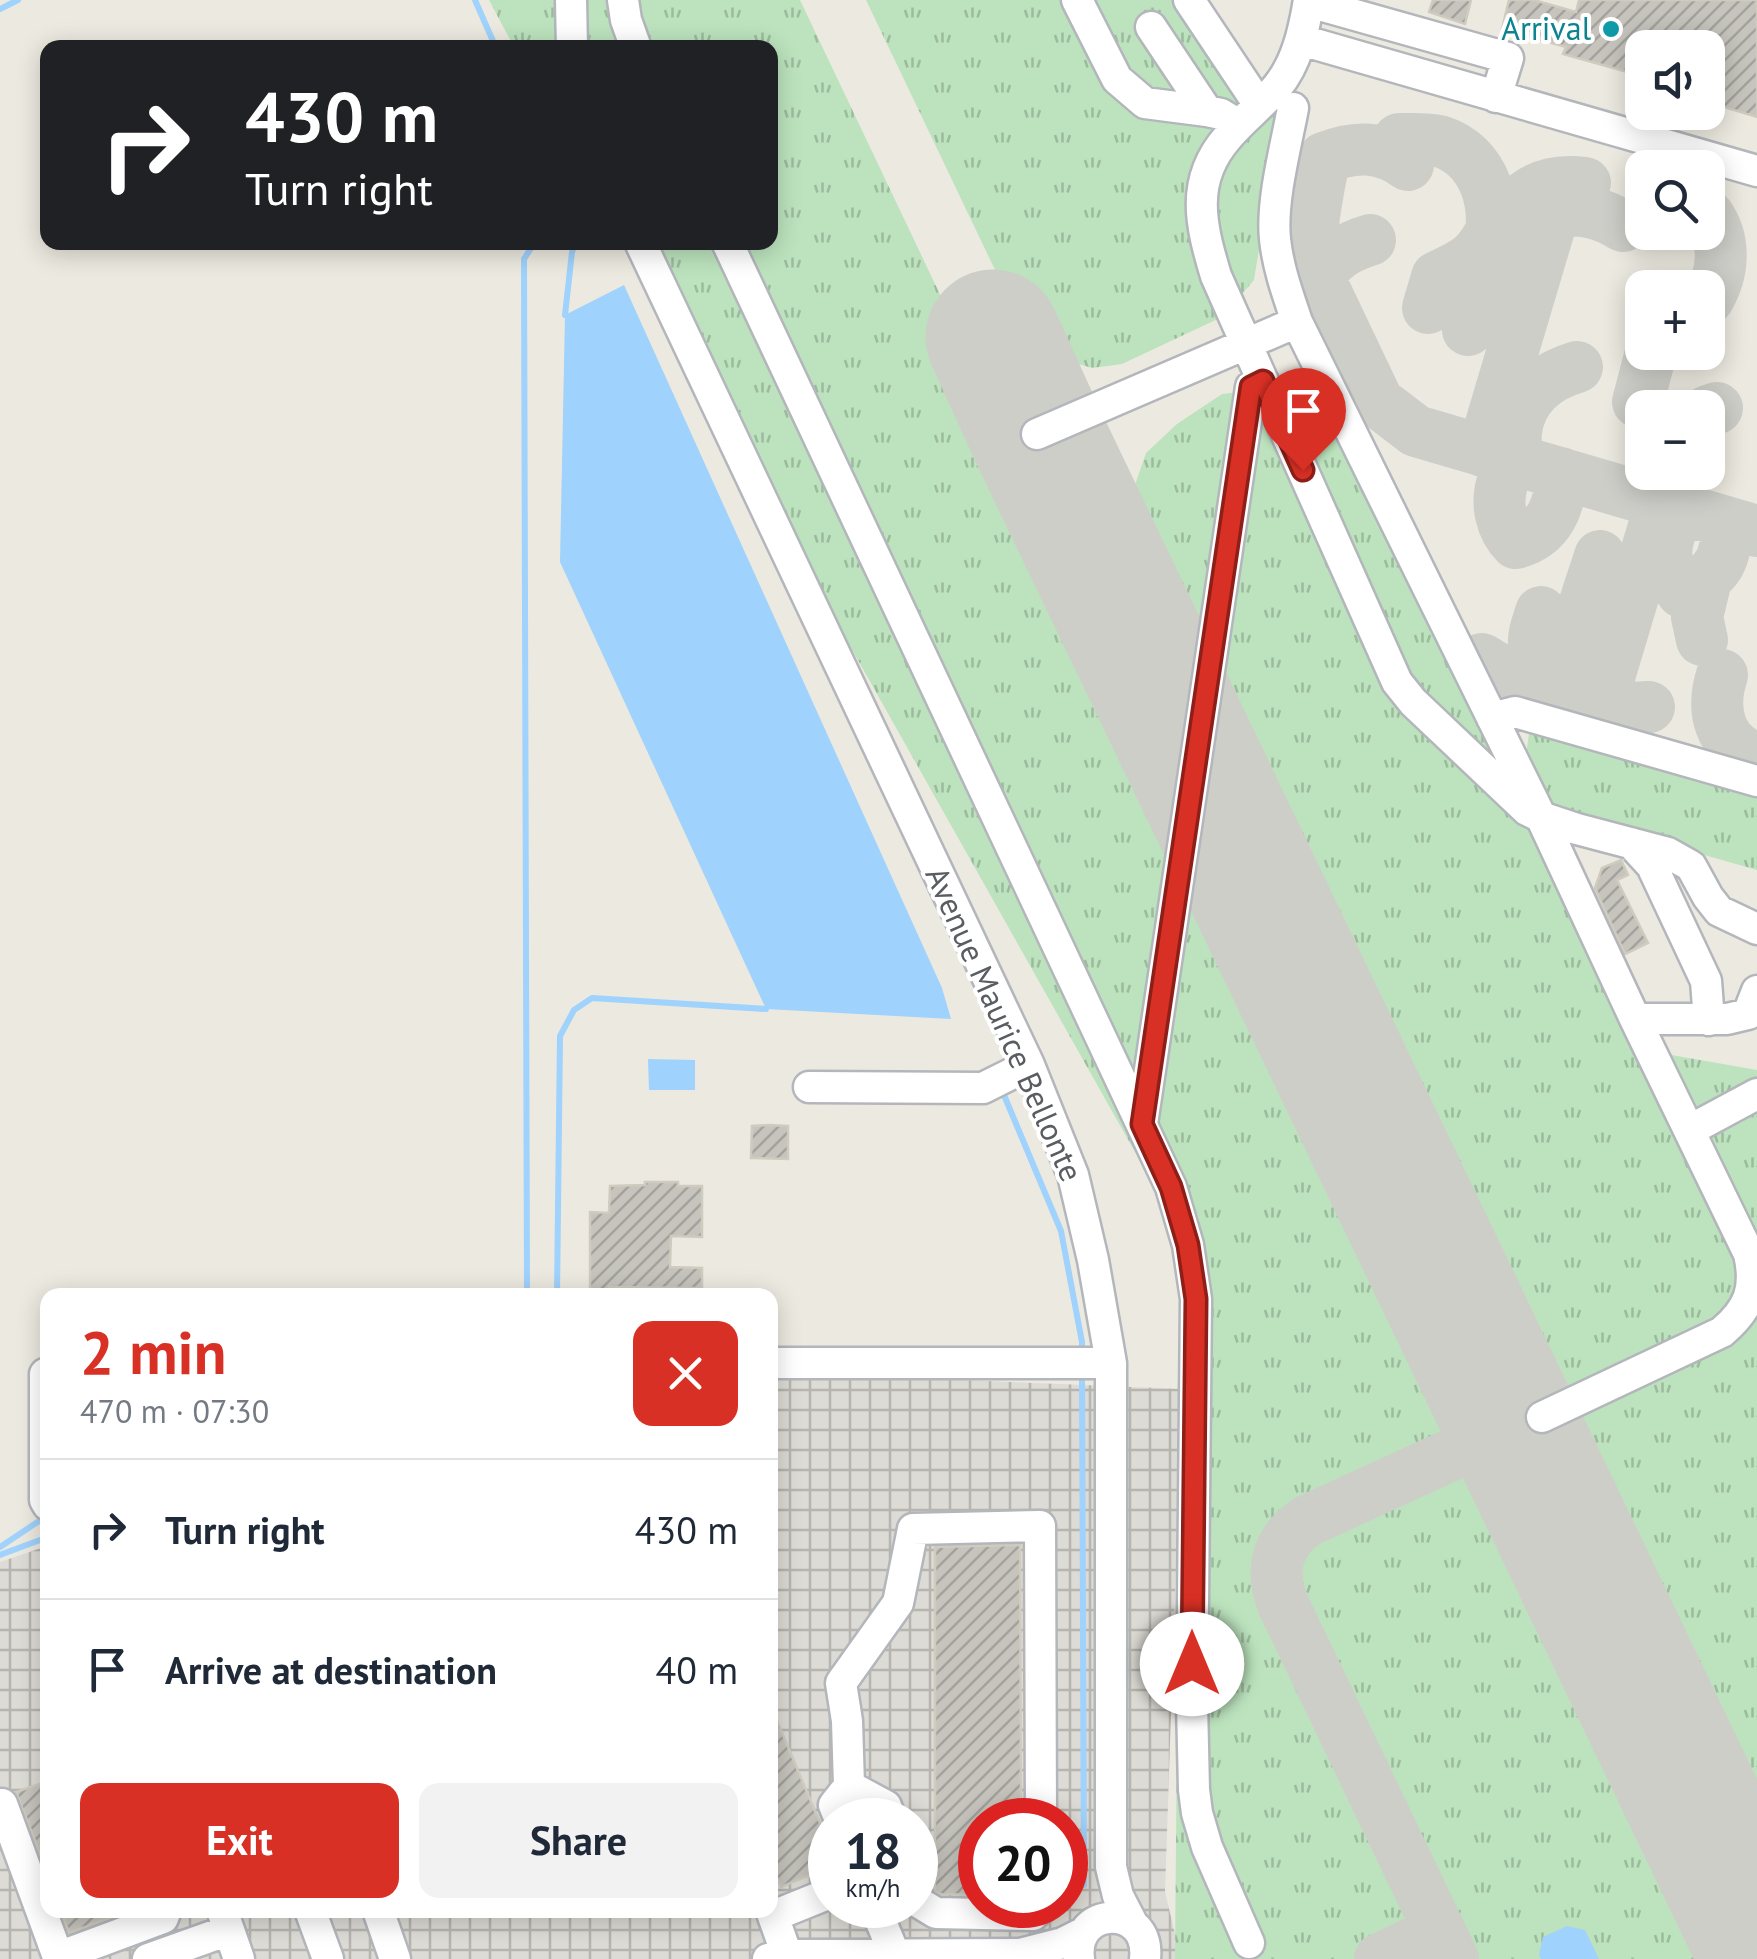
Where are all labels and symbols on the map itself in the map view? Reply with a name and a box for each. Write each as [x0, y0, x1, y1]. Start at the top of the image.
place label: Arrival [1501, 7, 1592, 49]
marker: Arrival [1600, 18, 1622, 40]
pin [1261, 368, 1346, 471]
street label: Avenue Maurice Bellonte [917, 860, 1093, 1187]
position arrow [1140, 1612, 1244, 1716]
speed limit sign: 20 [958, 1798, 1088, 1928]

